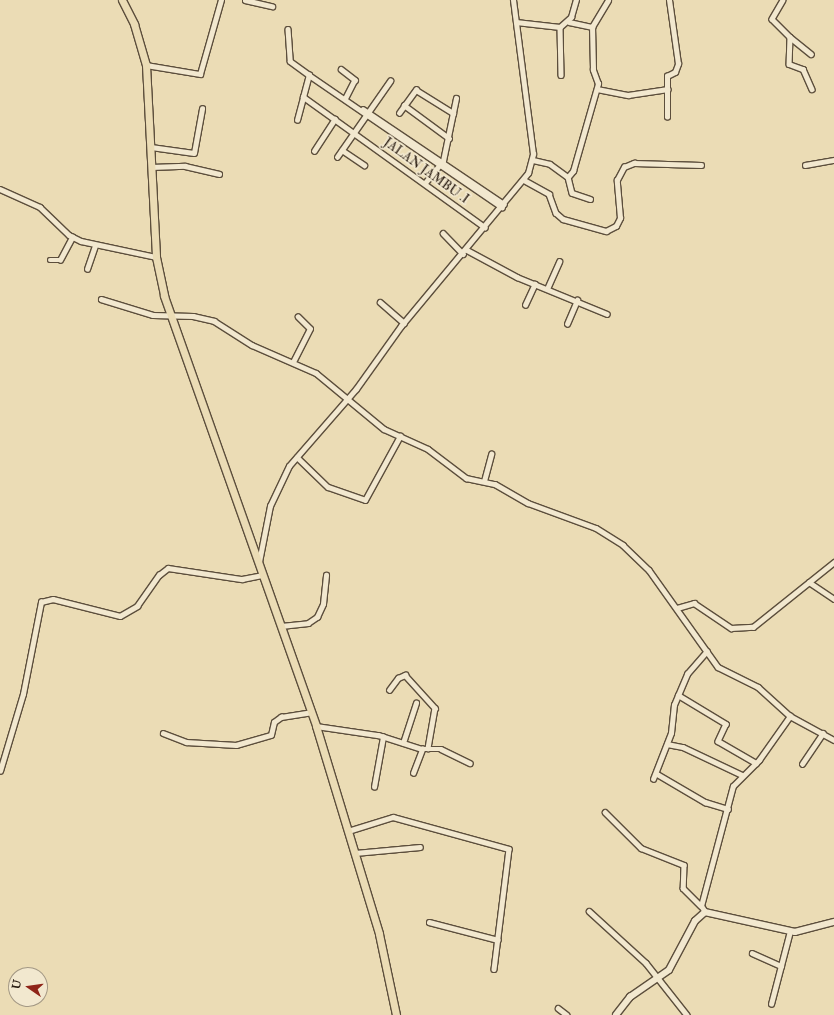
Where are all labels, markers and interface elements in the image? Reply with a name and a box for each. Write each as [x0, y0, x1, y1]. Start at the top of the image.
street label: JALAN JAMBU .I [380, 135, 472, 207]
north arrow [8, 967, 48, 1007]
text: U [9, 978, 24, 990]

